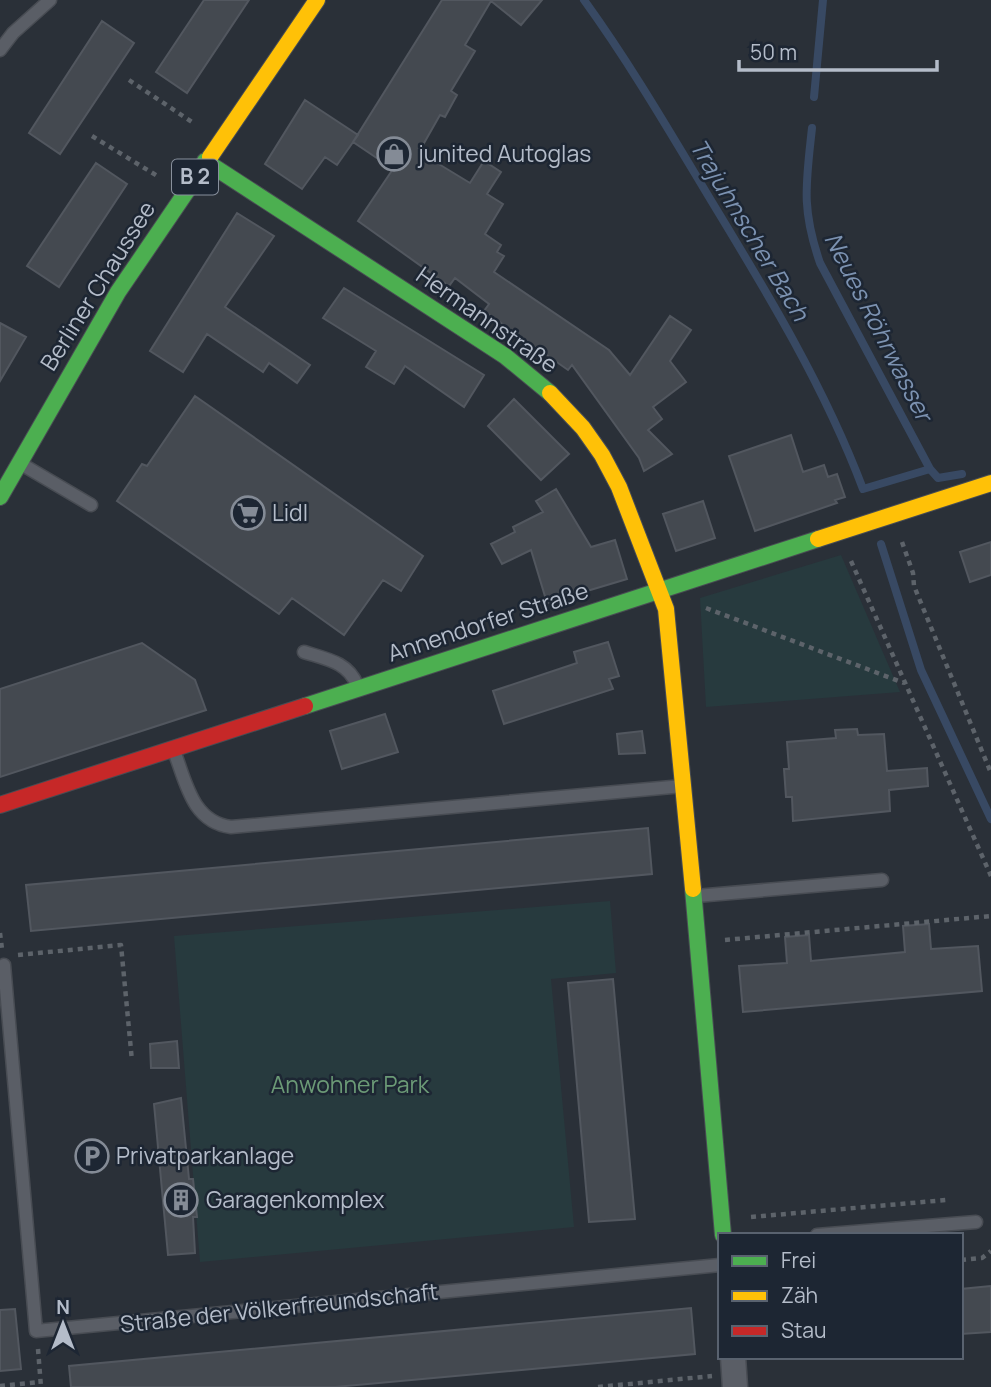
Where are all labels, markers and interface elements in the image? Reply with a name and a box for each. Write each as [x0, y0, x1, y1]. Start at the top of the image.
scale bar [739, 28, 937, 72]
text: 50 m [750, 38, 797, 66]
water label: Trajuhnscher Bach [683, 132, 818, 327]
shop icon: junited Autoglas [375, 135, 413, 173]
place label: junited Autoglas [417, 137, 591, 169]
road number: B 2 [172, 160, 218, 194]
street label: Berliner Chaussee [32, 195, 162, 376]
water label: Neues Röhrwasser [818, 226, 943, 429]
street label: Hermannstraße [410, 258, 565, 380]
supermarket icon: Lidl [229, 494, 267, 532]
place label: Lidl [272, 496, 308, 528]
street label: Annendorfer Straße [383, 573, 592, 669]
park label: Anwohner Park [271, 1068, 430, 1100]
parking icon: Privatparkanlage [73, 1137, 111, 1175]
place label: Privatparkanlage [116, 1139, 294, 1171]
building icon: Garagenkomplex [162, 1181, 200, 1219]
place label: Garagenkomplex [206, 1183, 384, 1215]
legend [718, 1233, 963, 1359]
text: Frei [781, 1246, 816, 1274]
street label: Straße der Völkerfreundschaft [118, 1274, 439, 1340]
text: Zäh [781, 1281, 818, 1309]
north arrow [28, 1289, 98, 1359]
text: N [56, 1294, 70, 1320]
text: Stau [781, 1316, 827, 1344]

